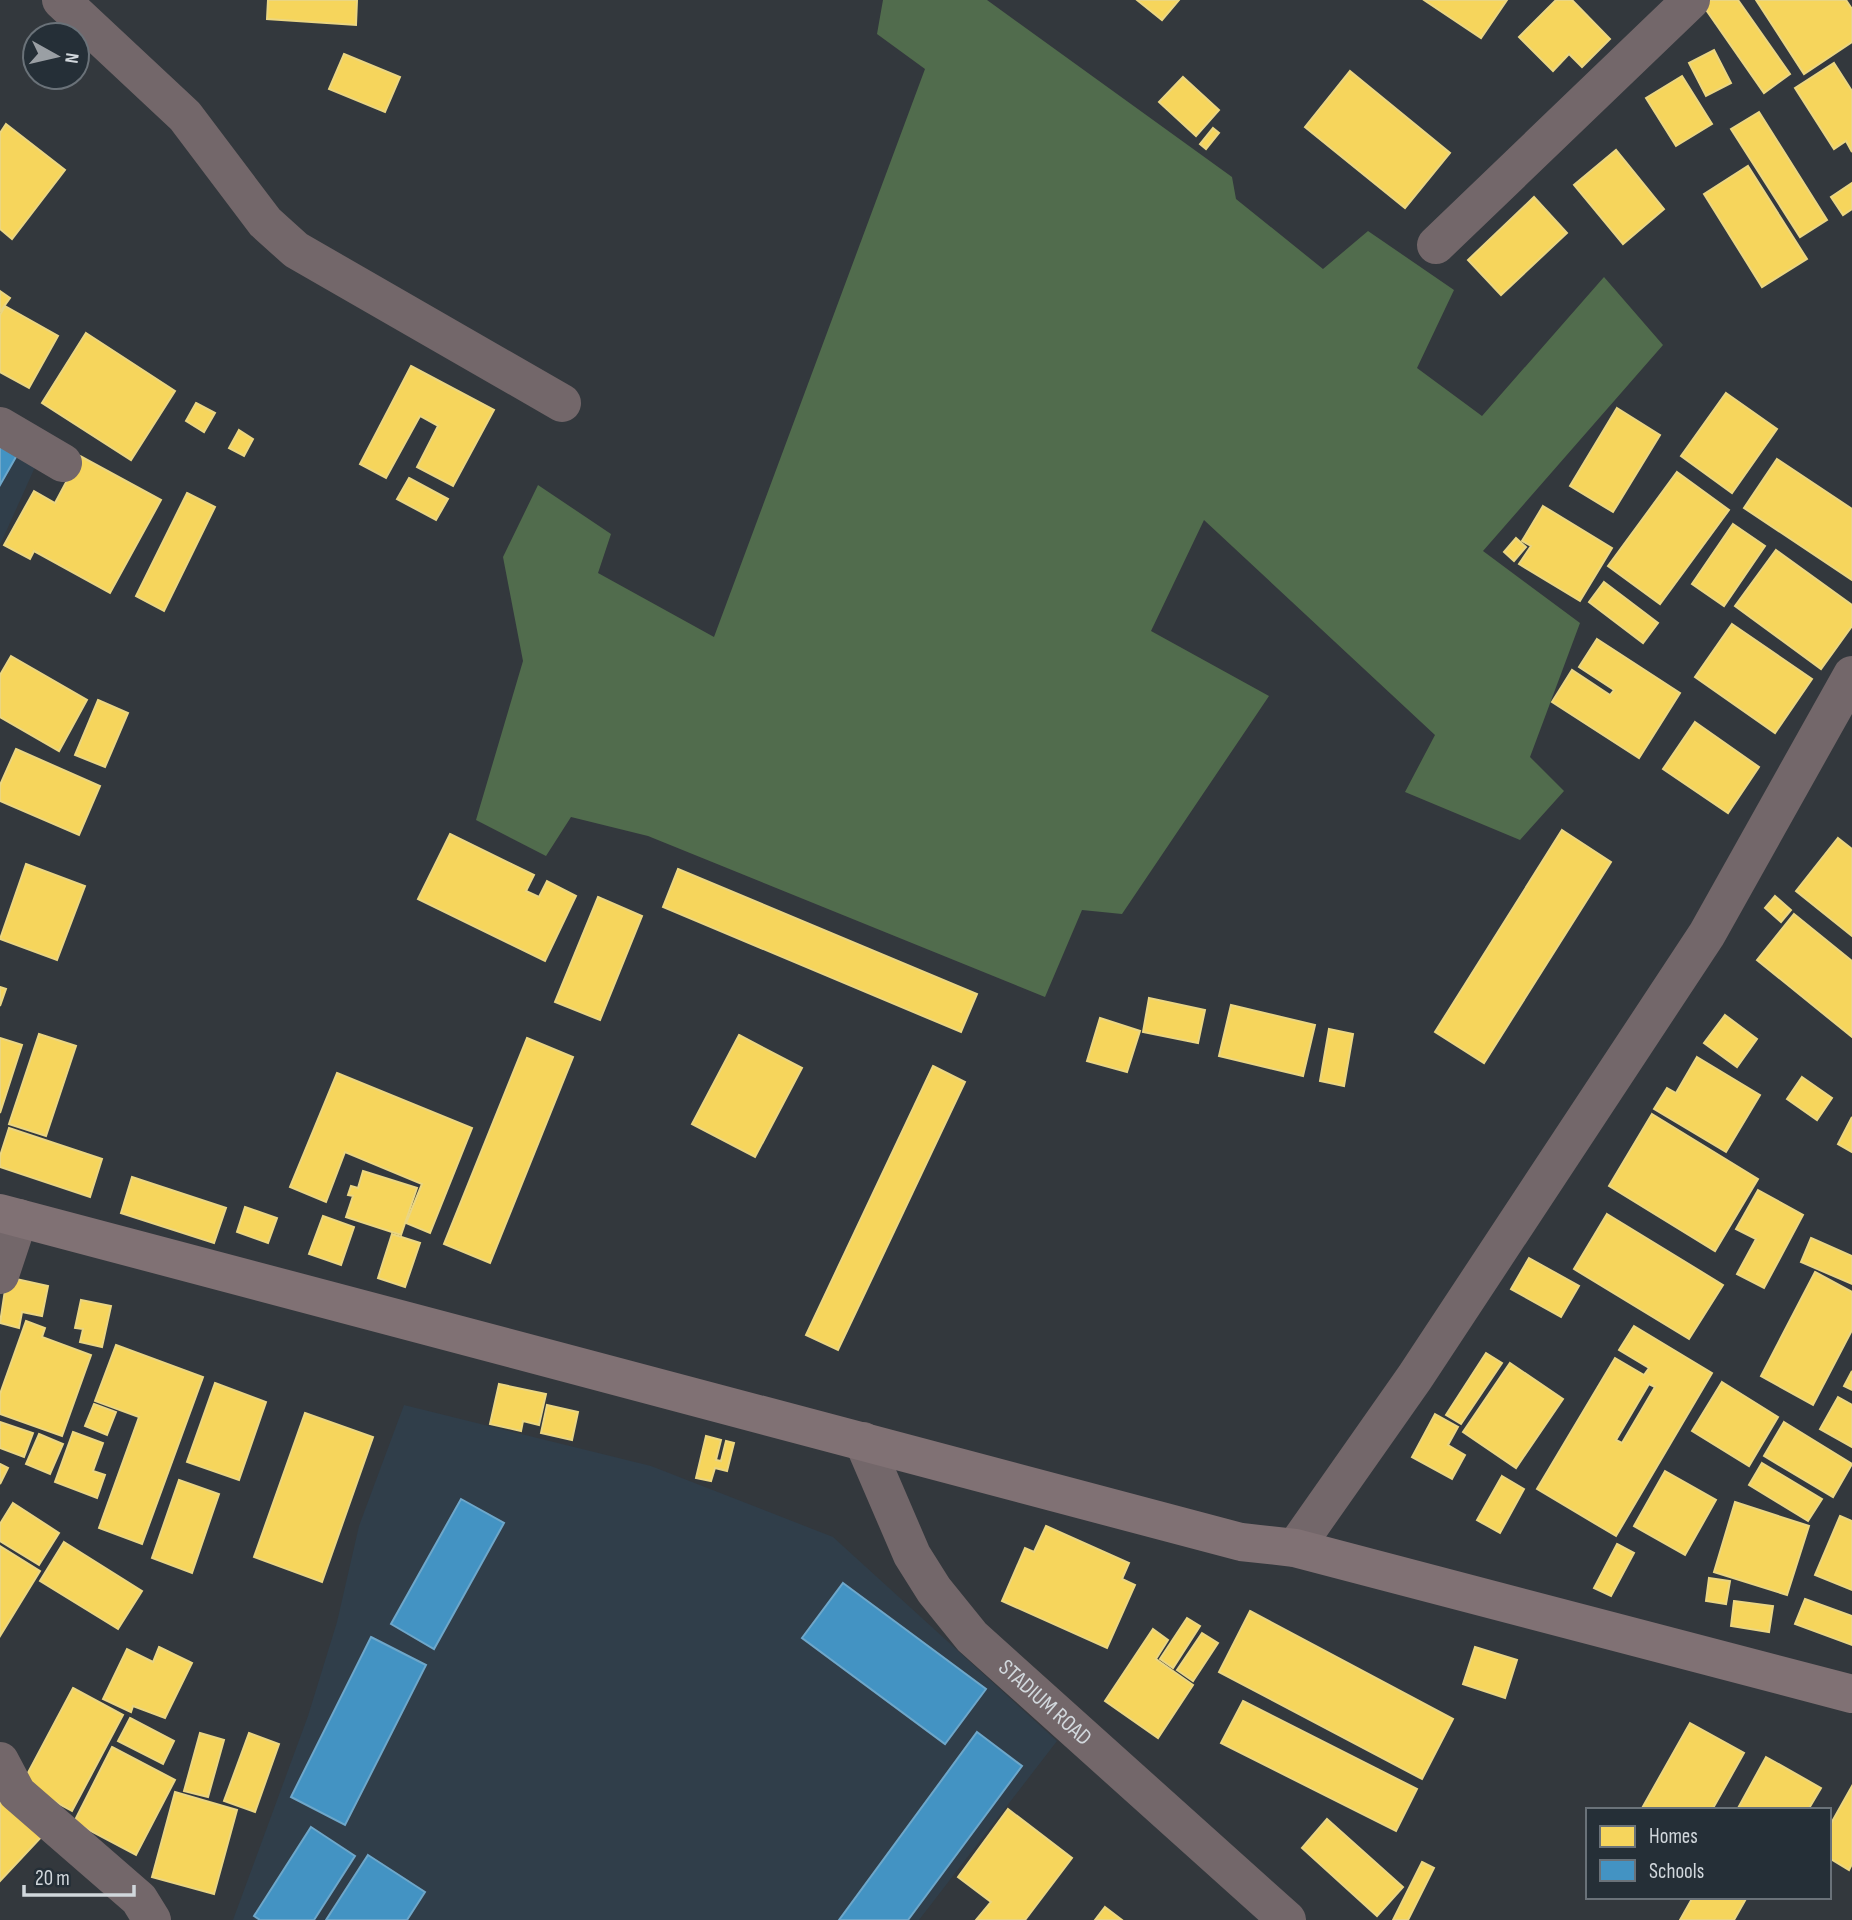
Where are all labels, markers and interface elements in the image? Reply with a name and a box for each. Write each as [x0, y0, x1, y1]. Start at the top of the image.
north arrow [21, 21, 91, 91]
text: N [59, 52, 83, 65]
street label: STADIUM ROAD [993, 1654, 1097, 1752]
legend [1586, 1808, 1831, 1899]
text: Homes [1649, 1824, 1698, 1849]
scale bar [24, 1854, 135, 1898]
text: Schools [1649, 1859, 1704, 1884]
text: 20 m [35, 1866, 70, 1891]

